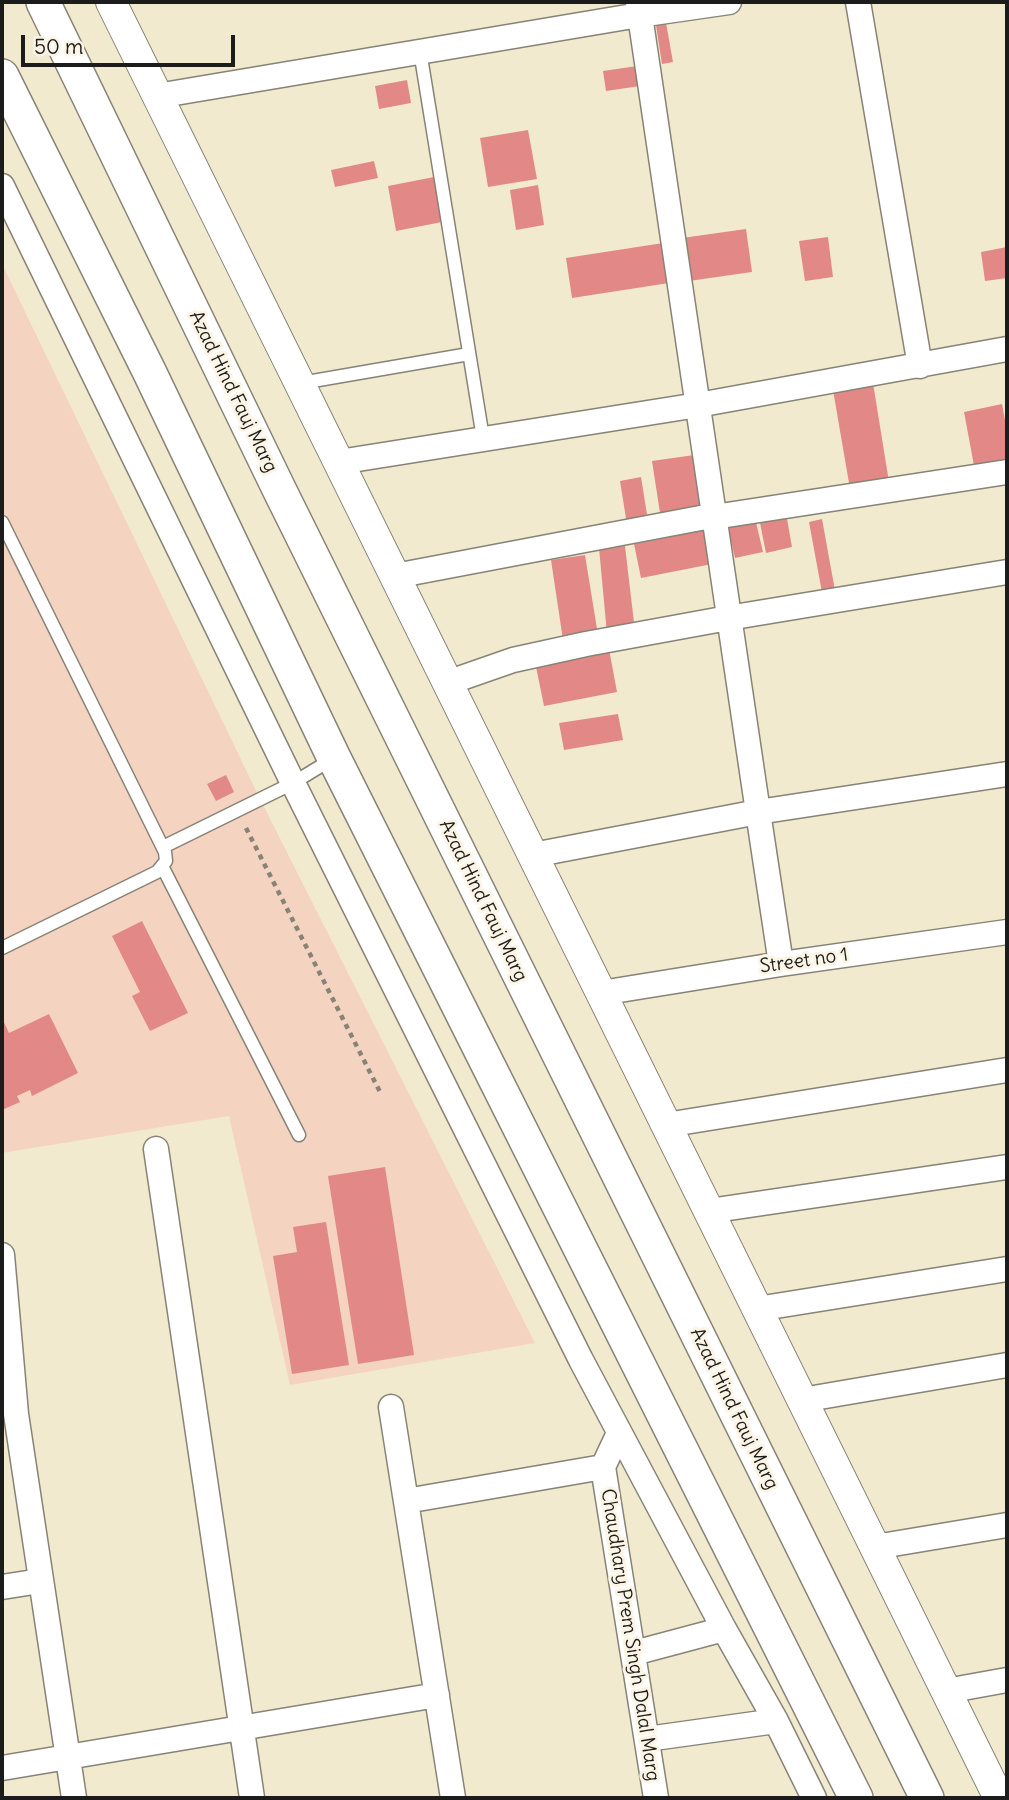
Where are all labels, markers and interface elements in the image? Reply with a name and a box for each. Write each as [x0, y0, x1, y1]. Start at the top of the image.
scale bar [24, 21, 238, 65]
text: 50 m [34, 33, 83, 60]
street label: Azad Hind Fauj Marg [184, 307, 282, 477]
street label: Azad Hind Fauj Marg [434, 816, 532, 986]
street label: Street no 1 [758, 944, 850, 978]
street label: Azad Hind Fauj Marg [685, 1324, 783, 1494]
street label: Chaudhary Prem Singh Dalal Marg [596, 1487, 664, 1783]

